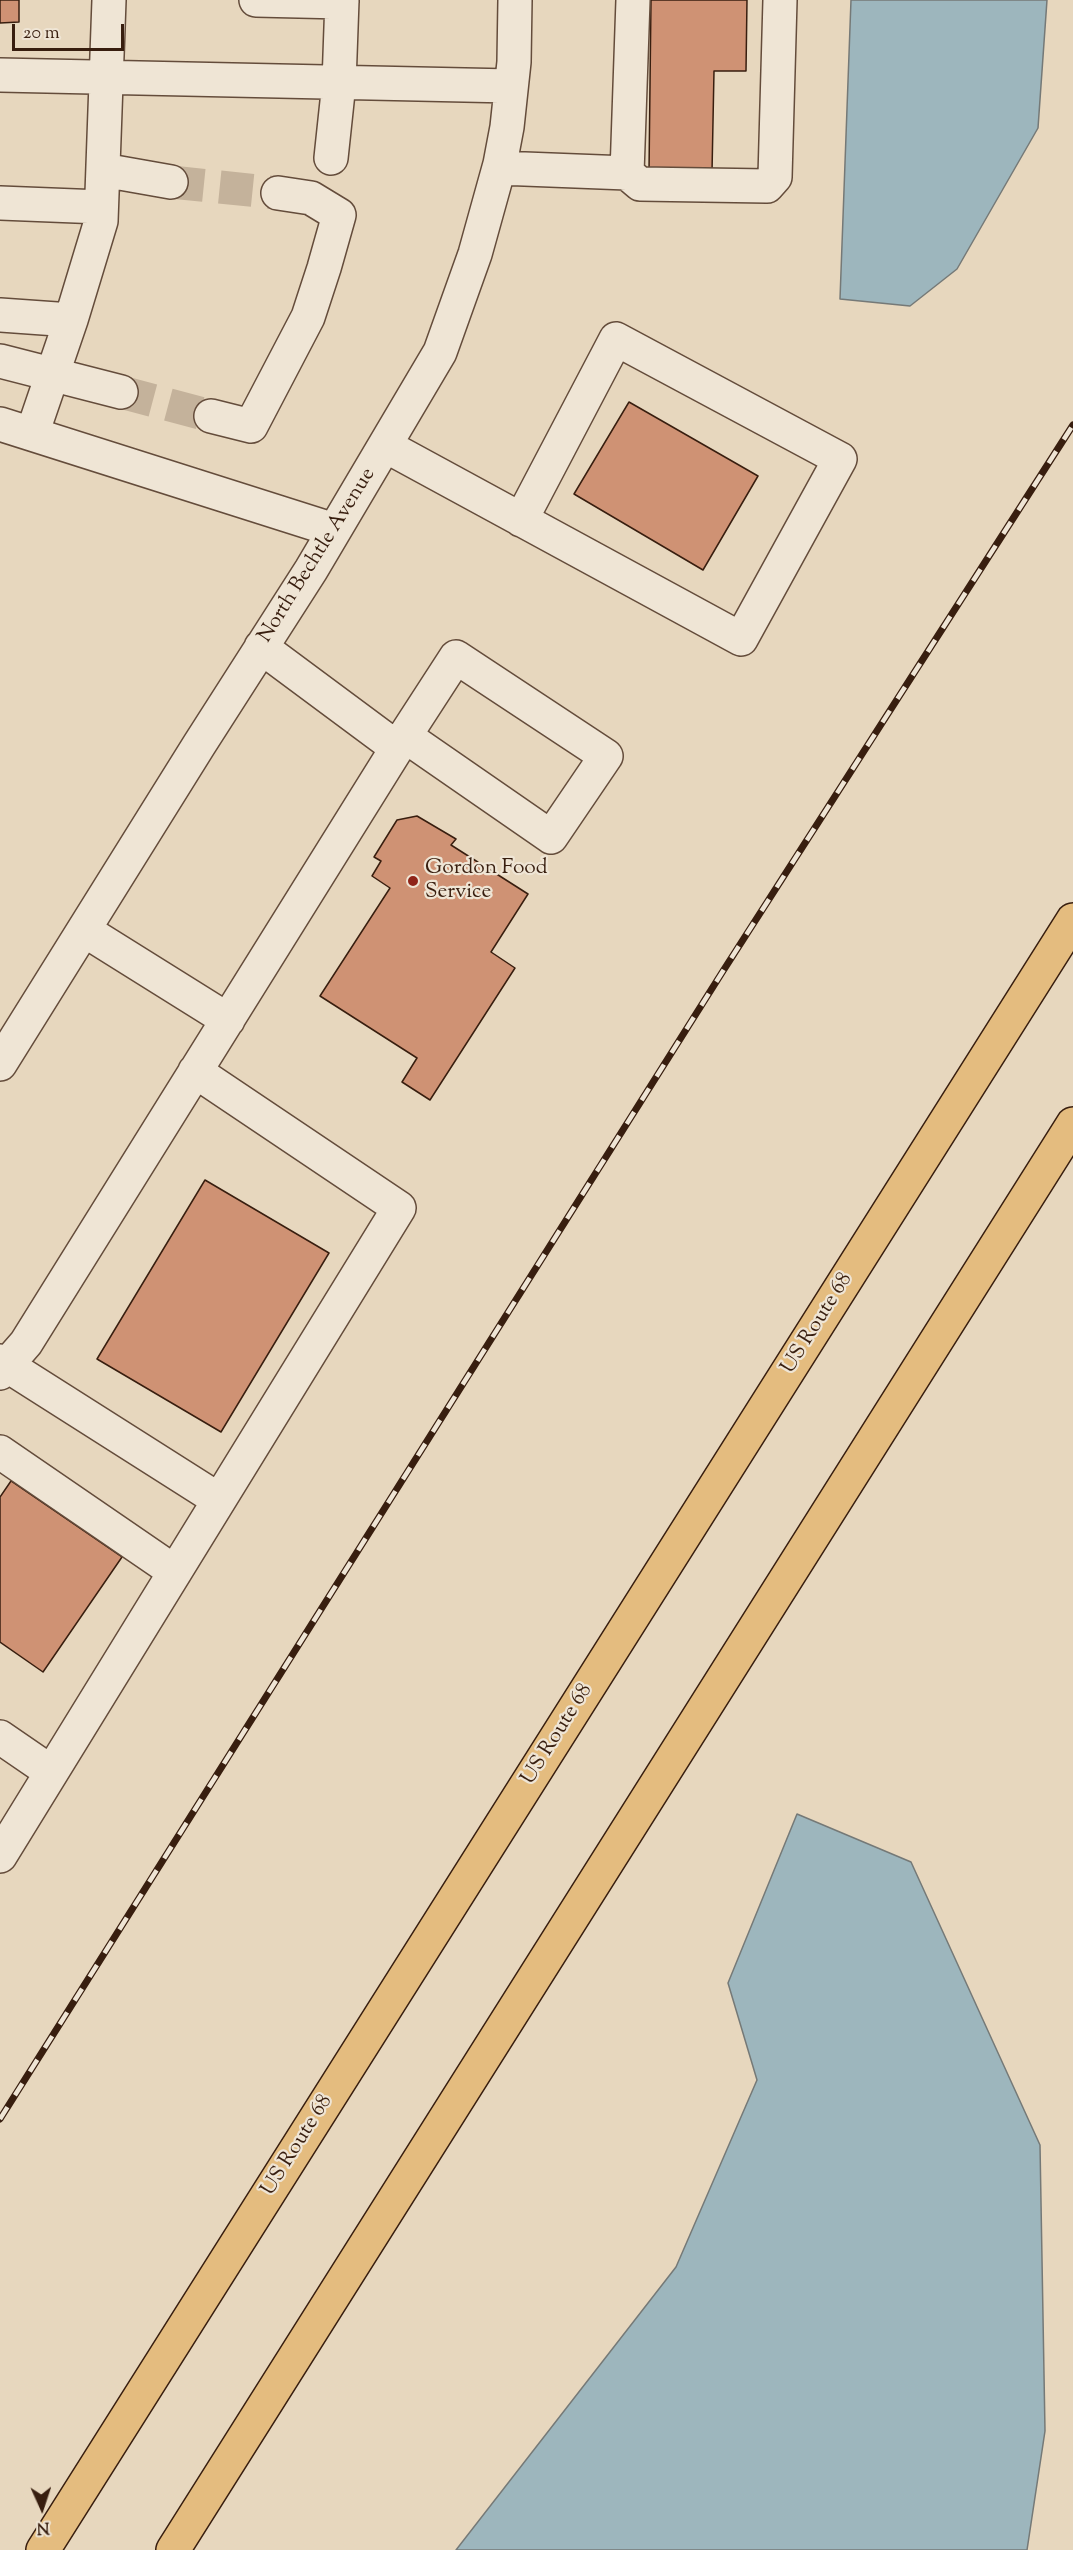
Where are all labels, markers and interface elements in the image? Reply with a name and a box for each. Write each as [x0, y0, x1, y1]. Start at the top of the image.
scale bar [15, 12, 128, 50]
text: 20 m [23, 21, 60, 47]
street label: North Bechtle Avenue [254, 464, 382, 648]
place label: Gordon Food Service [425, 856, 548, 906]
marker: Gordon Food Service [406, 874, 420, 888]
street label: US Route 68 [777, 1269, 859, 1379]
street label: US Route 68 [517, 1680, 599, 1790]
street label: US Route 68 [257, 2091, 339, 2201]
north arrow [12, 2478, 72, 2538]
text: N [36, 2515, 50, 2538]

